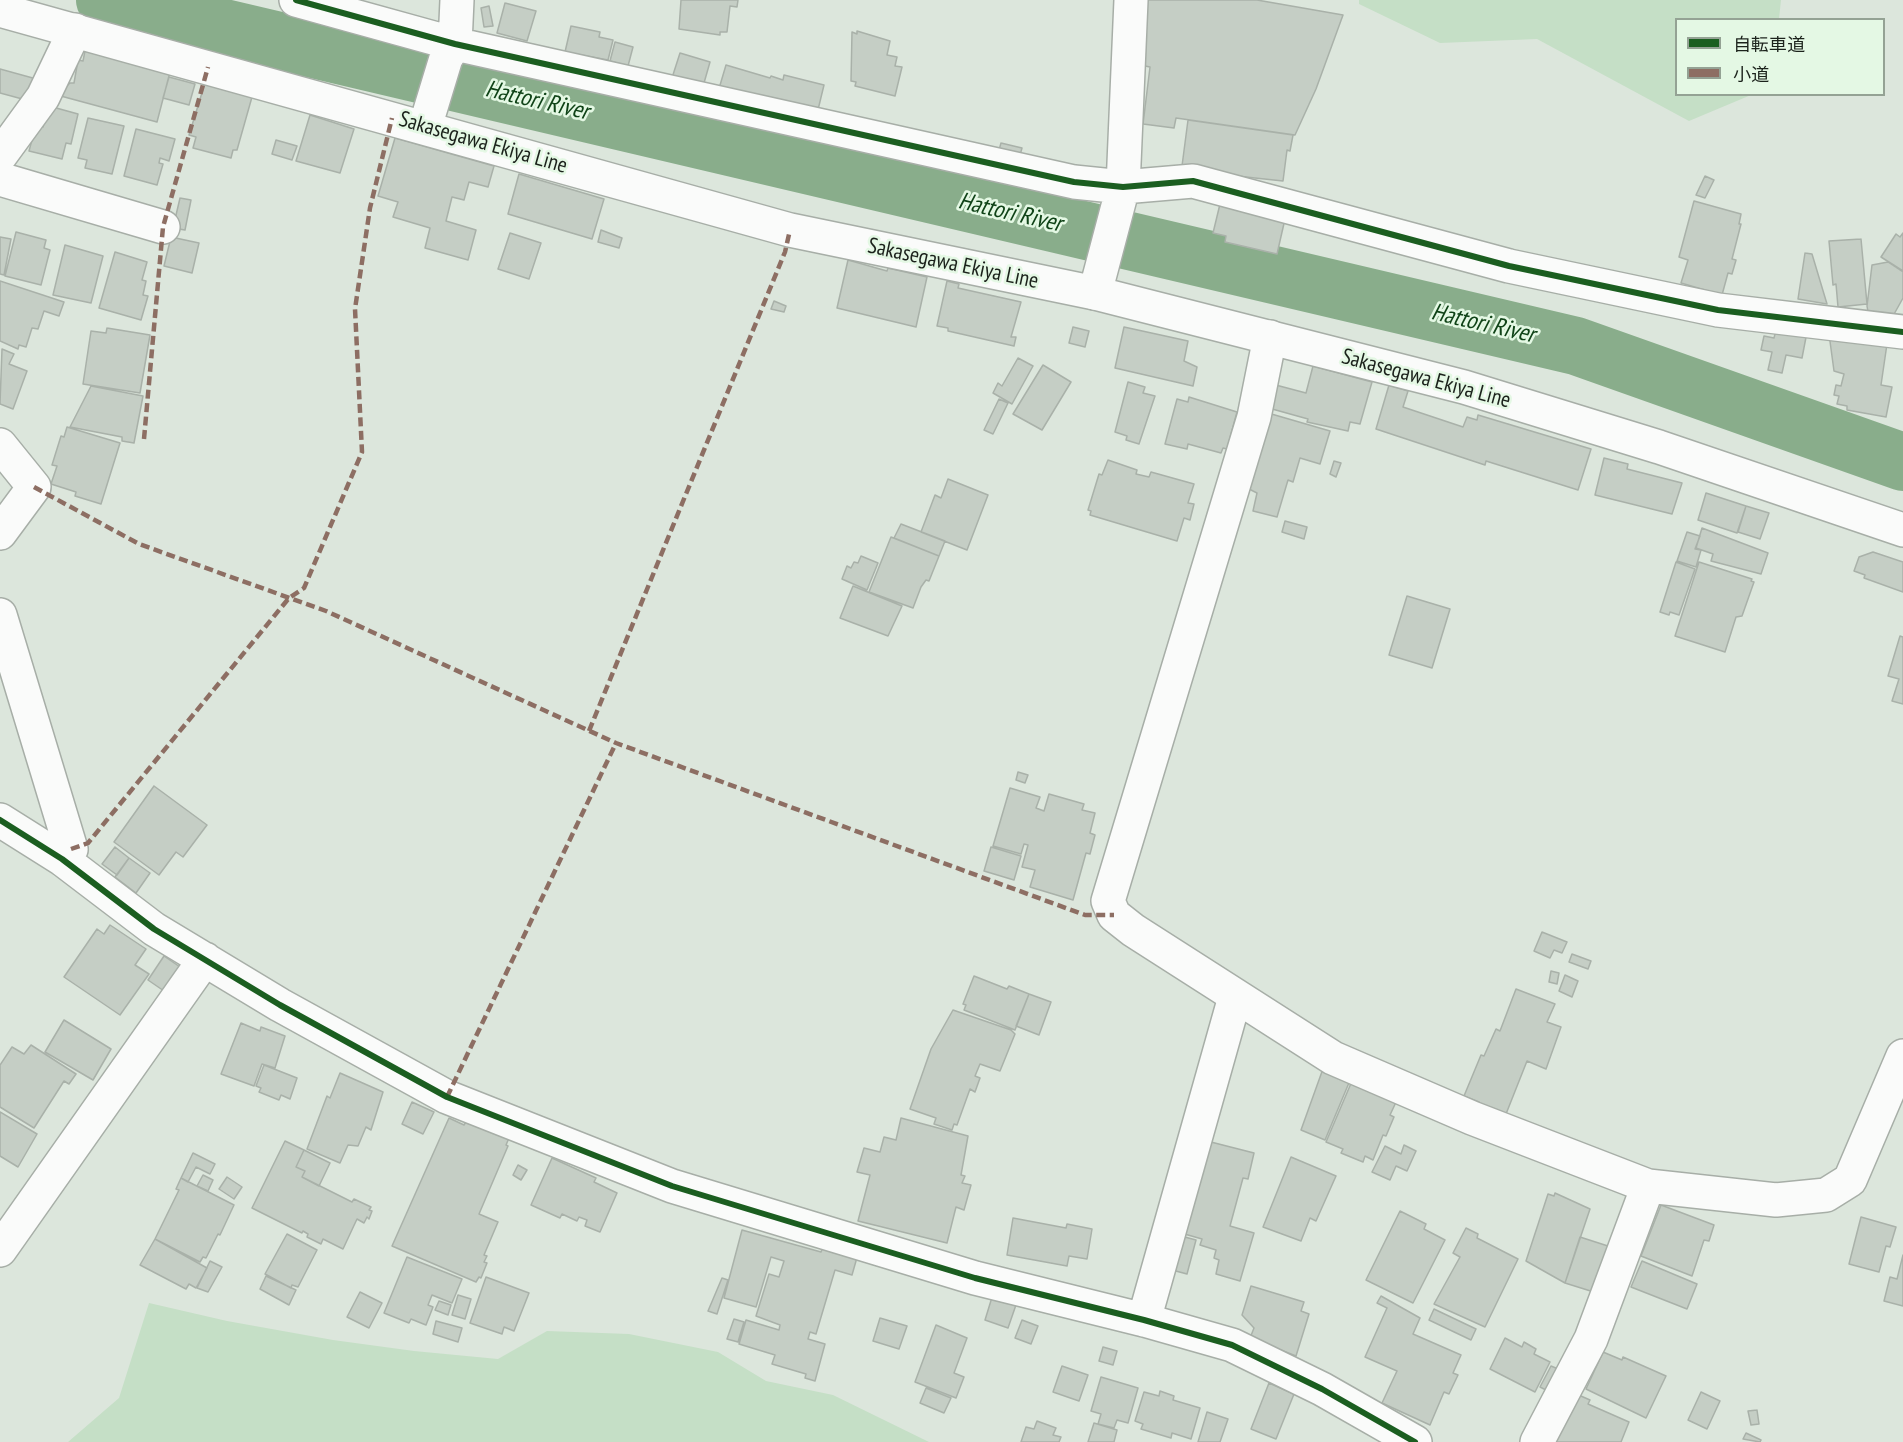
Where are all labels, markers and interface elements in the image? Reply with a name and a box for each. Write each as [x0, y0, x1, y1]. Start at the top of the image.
legend [1675, 18, 1885, 96]
text: 自転車道 [1733, 33, 1805, 56]
text: 小道 [1733, 63, 1769, 86]
water label: Hattori River [482, 75, 592, 127]
street label: Sakasegawa Ekiya Line [396, 106, 570, 180]
water label: Hattori River [955, 187, 1065, 239]
street label: Sakasegawa Ekiya Line [865, 233, 1041, 295]
water label: Hattori River [1428, 298, 1538, 350]
street label: Sakasegawa Ekiya Line [1339, 344, 1513, 414]

